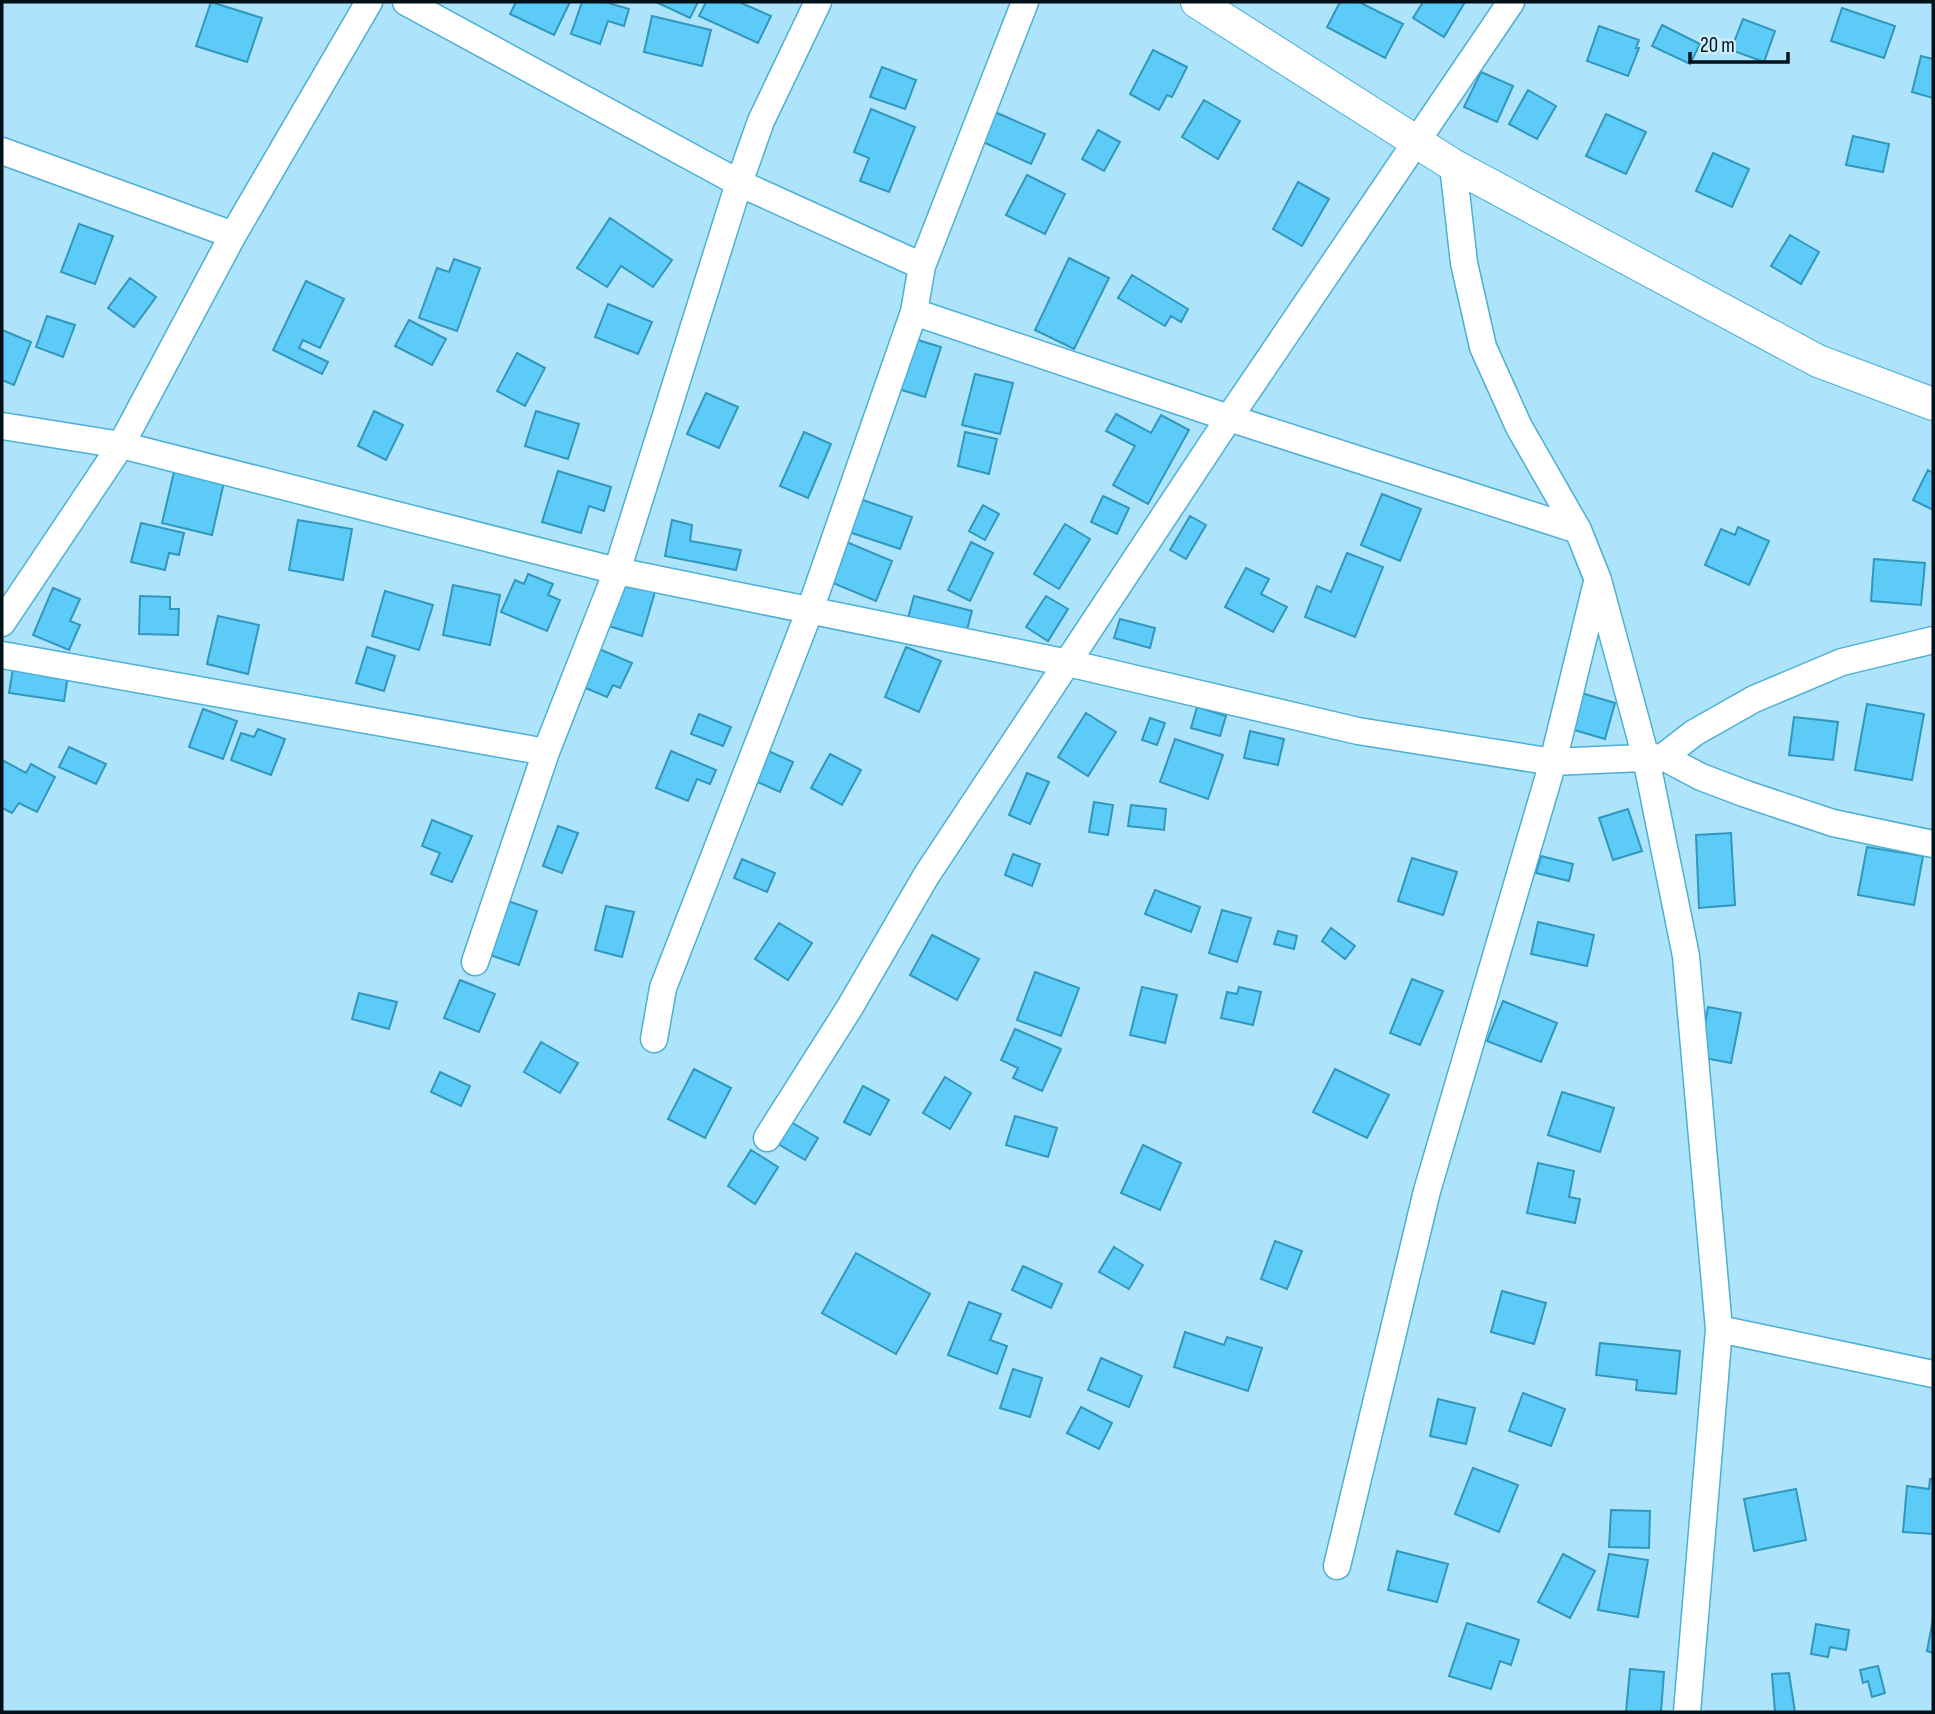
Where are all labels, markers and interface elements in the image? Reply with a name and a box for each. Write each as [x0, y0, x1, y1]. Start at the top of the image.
scale bar [1690, 21, 1788, 65]
text: 20 m [1700, 33, 1735, 58]

